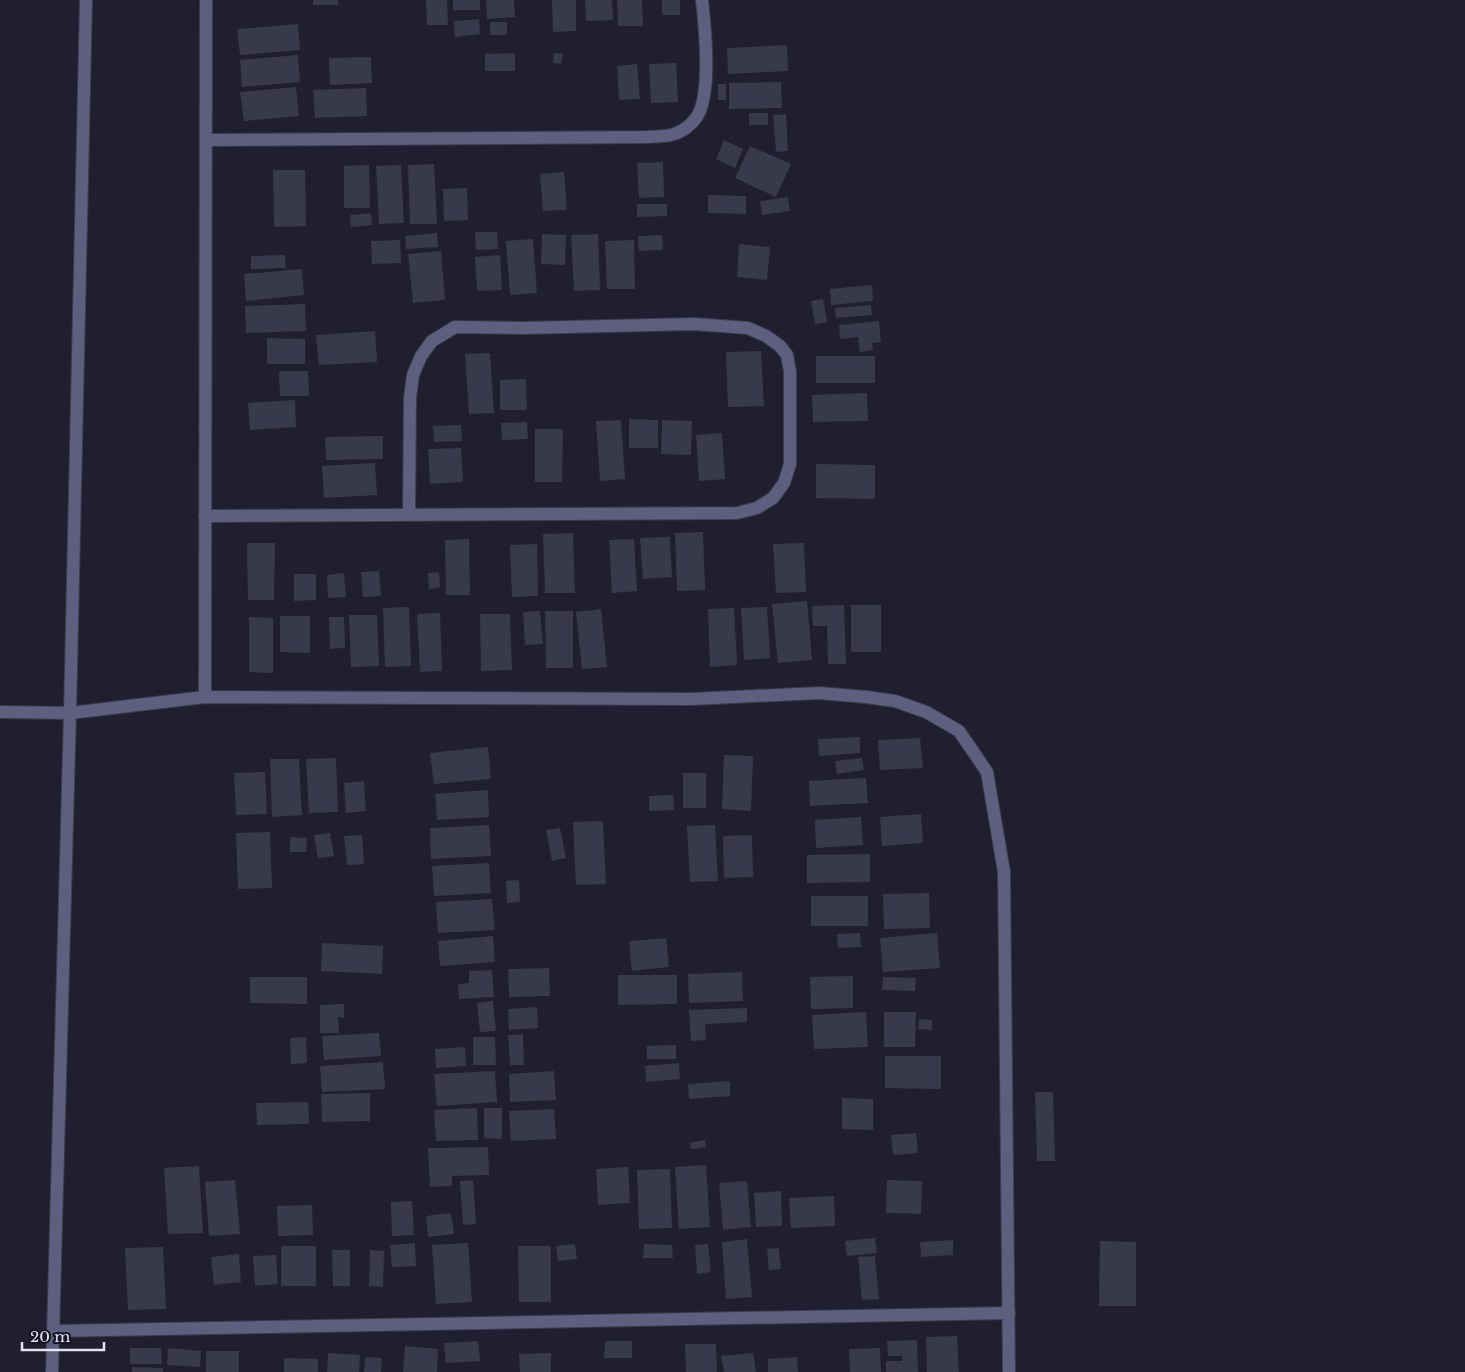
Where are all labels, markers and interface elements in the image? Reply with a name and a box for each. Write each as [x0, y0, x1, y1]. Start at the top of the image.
scale bar [22, 1320, 105, 1352]
text: 20 m [30, 1327, 70, 1346]

